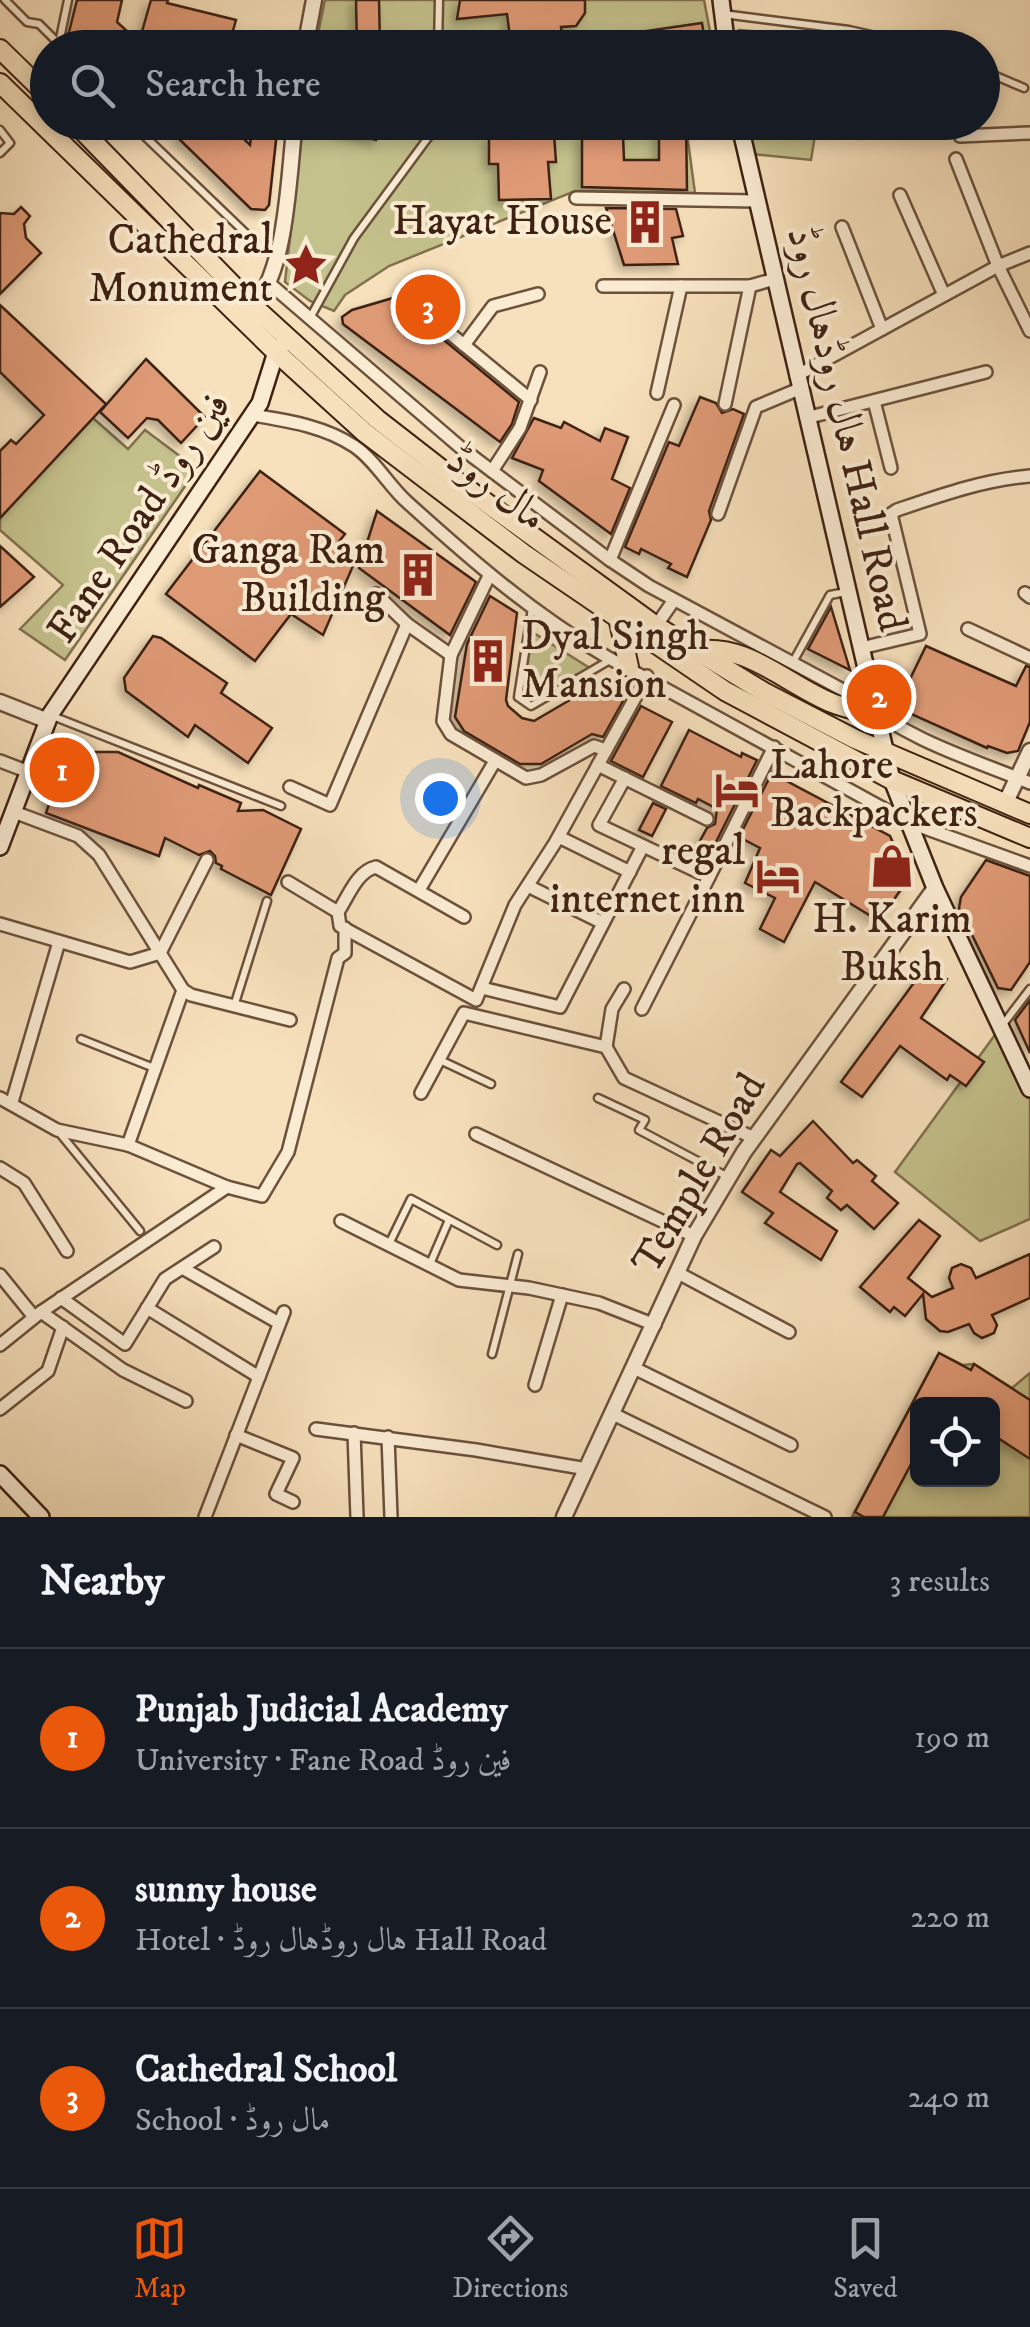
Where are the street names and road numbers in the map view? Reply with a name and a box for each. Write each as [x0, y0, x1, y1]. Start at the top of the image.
street label: ہال روڈہال روڈ Hall Road [774, 221, 918, 637]
street label: Fane Road فین روڈ [37, 382, 243, 654]
street label: مال روڈ [435, 434, 557, 544]
street label: Temple Road [622, 1064, 778, 1284]

